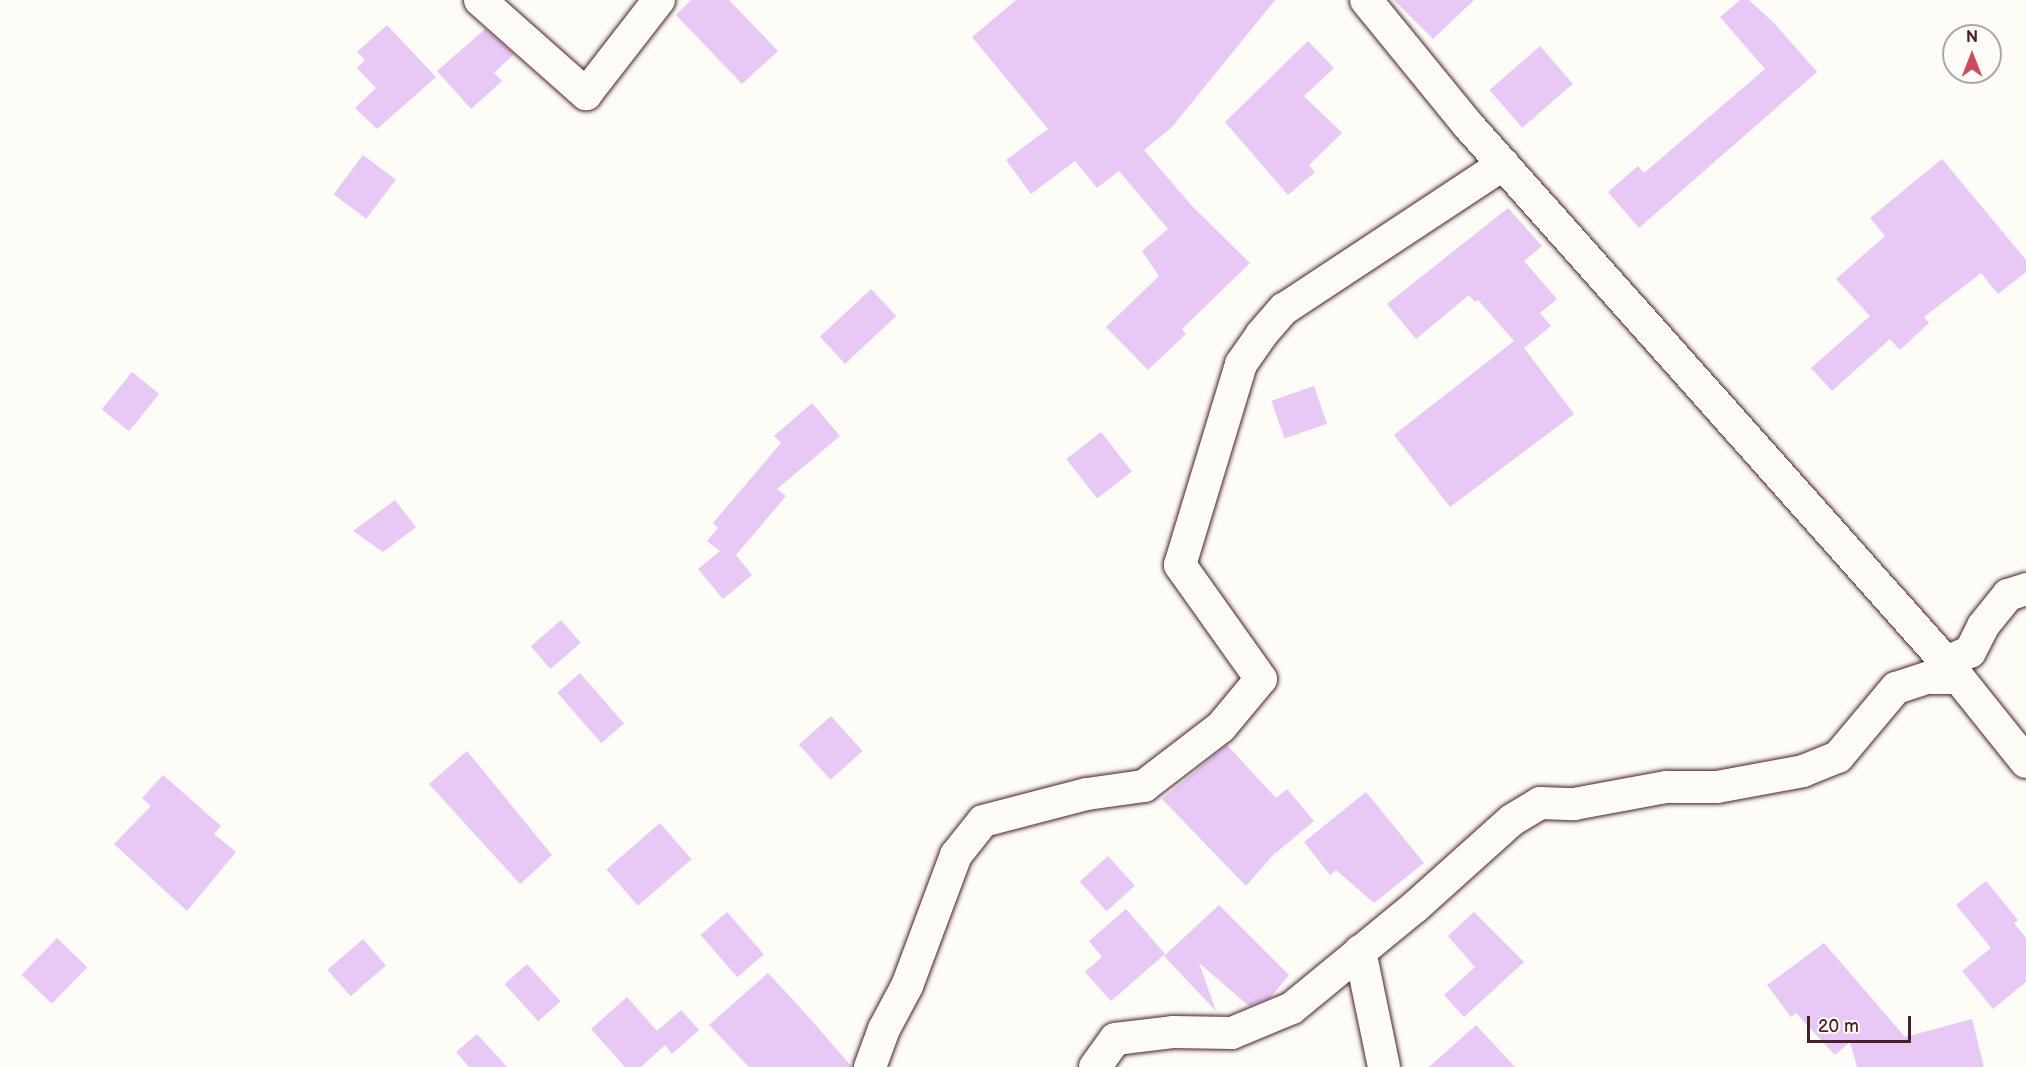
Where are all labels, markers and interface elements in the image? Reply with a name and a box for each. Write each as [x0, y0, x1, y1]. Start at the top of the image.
north arrow [1942, 24, 2002, 84]
text: N [1966, 28, 1978, 47]
scale bar [1810, 1004, 1914, 1042]
text: 20 m [1818, 1016, 1859, 1037]

